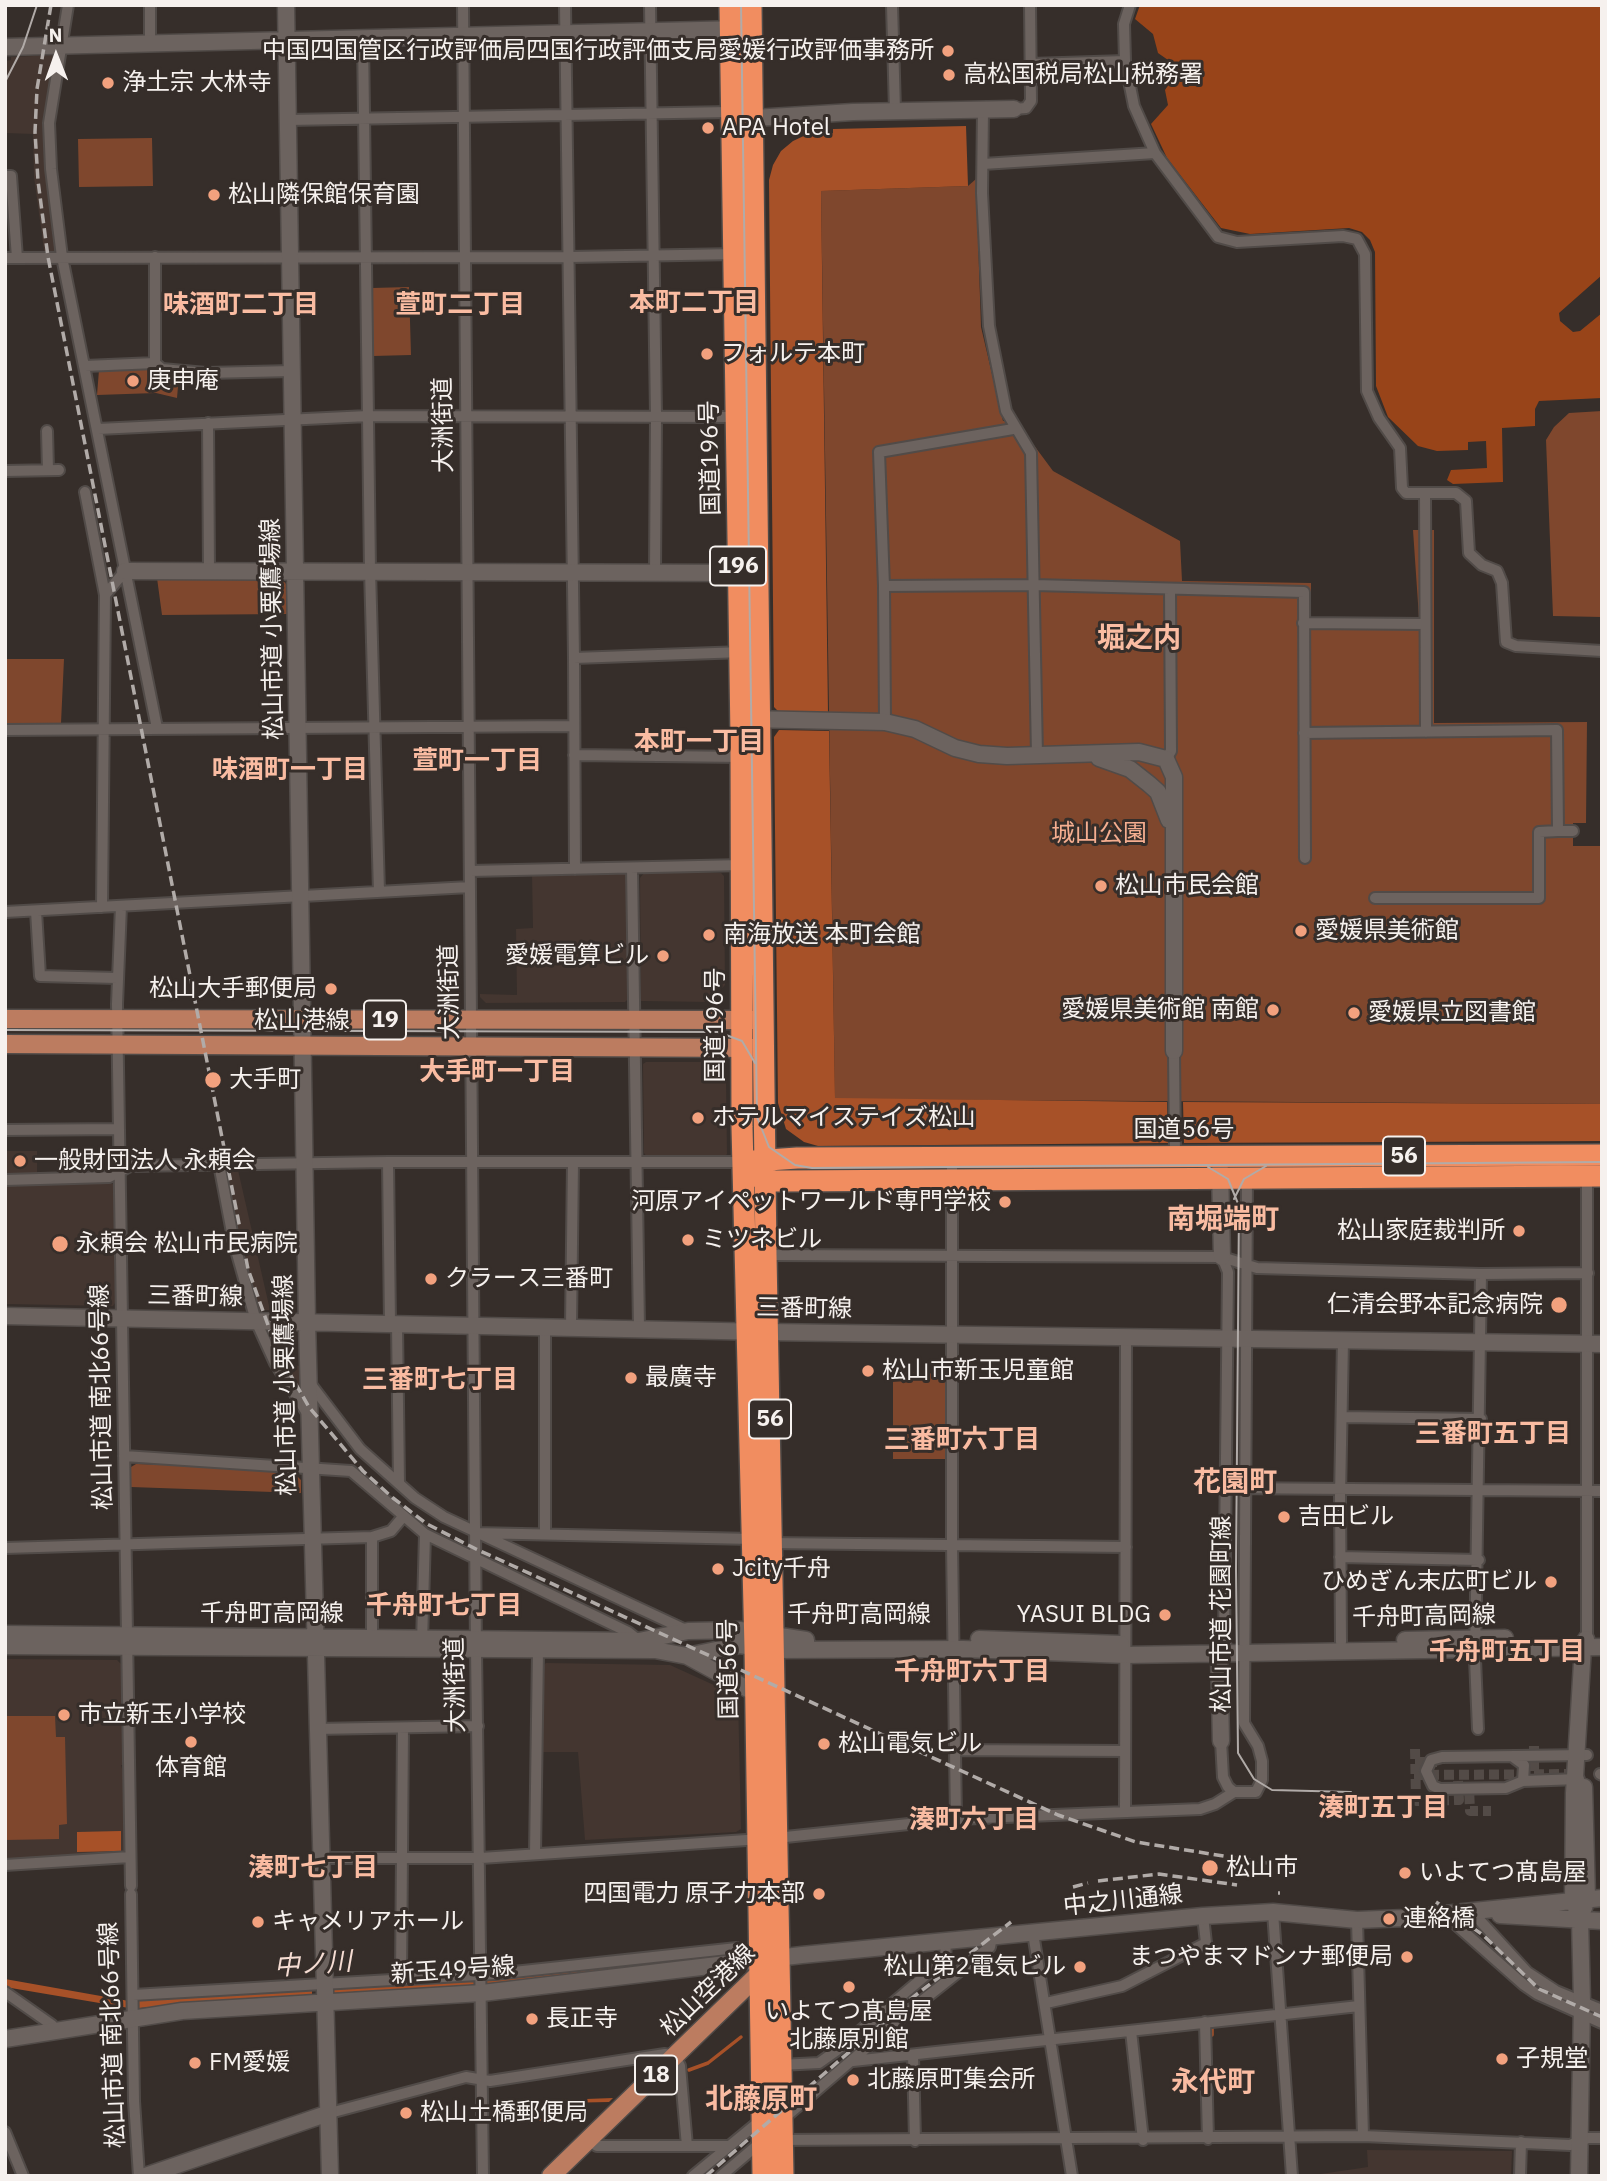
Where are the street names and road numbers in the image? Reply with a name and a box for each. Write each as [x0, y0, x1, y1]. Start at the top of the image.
street label: 大洲街道 [429, 377, 459, 473]
street label: 国道196号 [696, 400, 726, 516]
street label: 松山市道 小栗鷹場線 [257, 518, 289, 740]
road number: 196 [710, 546, 766, 586]
street label: 大洲街道 [435, 944, 465, 1040]
street label: 国道196号 [702, 967, 730, 1083]
road number: 19 [364, 1001, 406, 1040]
street label: 松山港線 [254, 1007, 350, 1035]
street label: 国道56号 [1134, 1116, 1234, 1144]
road number: 56 [1383, 1136, 1425, 1176]
street label: 松山市道 小栗鷹場線 [270, 1274, 302, 1496]
street label: 三番町線 [147, 1282, 243, 1312]
street label: 松山市道 南北66号線 [86, 1284, 118, 1510]
street label: 三番町線 [756, 1294, 852, 1324]
road number: 56 [749, 1400, 791, 1438]
street label: 松山市道 花園町線 [1208, 1515, 1236, 1713]
street label: 千舟町高岡線 [200, 1600, 344, 1628]
street label: 千舟町高岡線 [787, 1601, 931, 1629]
street label: 千舟町高岡線 [1352, 1601, 1496, 1633]
street label: 国道56号 [714, 1618, 744, 1720]
street label: 大洲街道 [441, 1637, 471, 1733]
street label: 中之川通線 [1062, 1880, 1184, 1922]
street label: 松山市道 南北66号線 [95, 1921, 131, 2149]
street label: 松山空港線 [655, 1939, 761, 2043]
street label: 新玉49号線 [390, 1952, 516, 1990]
road number: 18 [635, 2056, 677, 2094]

